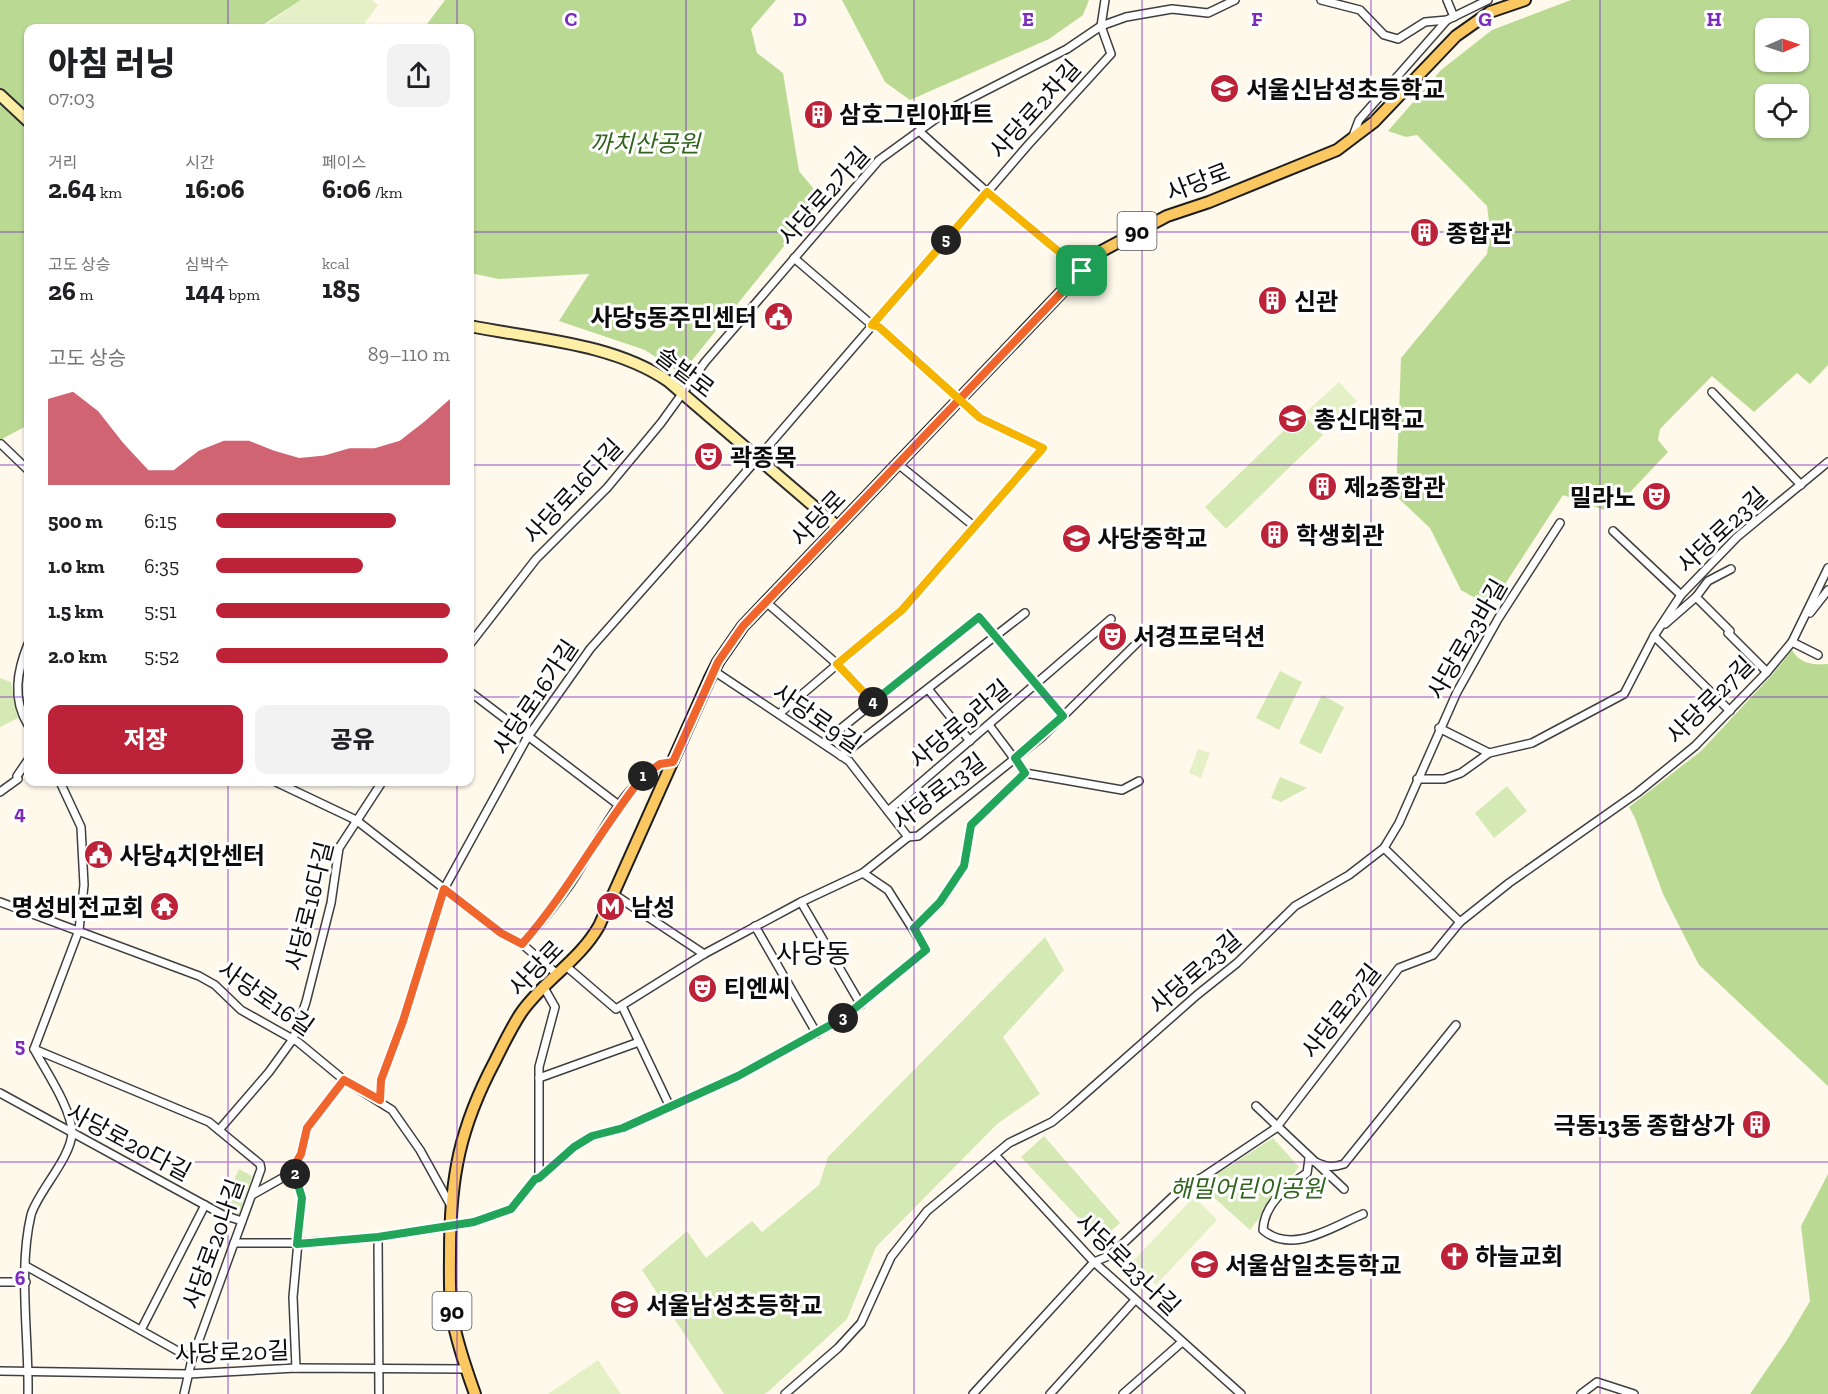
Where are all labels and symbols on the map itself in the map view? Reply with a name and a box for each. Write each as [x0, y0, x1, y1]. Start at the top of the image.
text: C [565, 7, 578, 31]
text: D [793, 7, 807, 31]
text: E [1022, 7, 1034, 31]
text: F [1251, 7, 1263, 31]
text: G [1478, 7, 1492, 31]
text: H [1706, 7, 1722, 31]
north arrow [1755, 18, 1809, 72]
street label: 사당로2차길 [983, 54, 1087, 164]
school or university icon: 서울신남성초등학교 [1209, 73, 1241, 105]
place label: 서울신남성초등학교 [1246, 75, 1445, 104]
building icon: 삼호그린아파트 [802, 98, 834, 130]
place label: 삼호그린아파트 [839, 100, 994, 129]
park label: 까치산공원 [590, 129, 702, 158]
street label: 사당로2가길 [772, 141, 876, 251]
street label: 사당로 [1162, 157, 1234, 207]
road number: 90 [1118, 212, 1156, 250]
building icon: 종합관 [1409, 217, 1441, 249]
place label: 종합관 [1446, 219, 1512, 248]
pin: 5 [931, 225, 961, 255]
pin [1056, 245, 1107, 296]
building icon: 신관 [1257, 285, 1289, 317]
place label: 신관 [1294, 287, 1338, 316]
public building icon: 사당5동주민센터 [762, 301, 794, 333]
place label: 사당5동주민센터 [590, 303, 757, 332]
street label: 솔밭로 [650, 340, 720, 404]
school or university icon: 총신대학교 [1277, 403, 1309, 435]
place label: 총신대학교 [1314, 405, 1424, 434]
street label: 사당로16다길 [517, 433, 629, 549]
theatre icon: 곽종목 [693, 441, 725, 473]
place label: 곽종목 [730, 443, 796, 472]
building icon: 제2종합관 [1307, 471, 1339, 503]
place label: 제2종합관 [1344, 473, 1445, 502]
theatre icon: 밀라노 [1641, 481, 1673, 513]
street label: 사당로23길 [1671, 481, 1773, 579]
place label: 밀라노 [1570, 483, 1636, 512]
street label: 사당로 [785, 484, 851, 552]
building icon: 학생회관 [1259, 519, 1291, 551]
place label: 학생회관 [1296, 521, 1384, 550]
school or university icon: 사당중학교 [1060, 522, 1092, 554]
place label: 사당중학교 [1097, 524, 1207, 553]
street label: 사당로23바길 [1421, 574, 1513, 704]
theatre icon: 서경프로덕션 [1096, 620, 1128, 652]
place label: 서경프로덕션 [1133, 622, 1265, 651]
street label: 사당로16가길 [486, 634, 584, 760]
street label: 사당로27길 [1660, 650, 1760, 750]
street label: 사당로9라길 [904, 673, 1016, 775]
street label: 사당로9길 [767, 677, 867, 759]
pin: 4 [858, 687, 888, 717]
street label: 사당로13길 [887, 747, 991, 835]
pin: 1 [628, 761, 658, 791]
text: 4 [14, 801, 26, 825]
street label: 사당로16다길 [279, 838, 339, 974]
public building icon: 사당4치안센터 [82, 839, 114, 871]
place label: 사당4치안센터 [119, 841, 265, 870]
temple icon: 명성비전교회 [149, 891, 181, 923]
metro station icon: 남성 [594, 891, 626, 923]
place label: 명성비전교회 [12, 893, 144, 922]
place label: 남성 [631, 893, 675, 922]
street label: 사당로23길 [1143, 924, 1247, 1020]
street label: 사당로 [503, 934, 569, 1002]
district label: 사당동 [776, 938, 850, 970]
street label: 사당로16길 [213, 954, 319, 1042]
street label: 사당로27길 [1295, 958, 1387, 1064]
theatre icon: 티엔씨 [687, 972, 719, 1004]
place label: 티엔씨 [724, 974, 790, 1003]
pin: 3 [828, 1003, 858, 1033]
text: 5 [15, 1033, 25, 1057]
street label: 사당로20다길 [62, 1097, 196, 1187]
building icon: 극동13동 종합상가 [1740, 1109, 1772, 1141]
place label: 극동13동 종합상가 [1553, 1111, 1735, 1140]
pin: 2 [280, 1159, 310, 1189]
park label: 해밀어린이공원 [1170, 1174, 1326, 1203]
street label: 사당로20나길 [176, 1175, 250, 1313]
street label: 사당로23나길 [1070, 1207, 1186, 1321]
church icon: 하늘교회 [1438, 1240, 1470, 1272]
place label: 하늘교회 [1475, 1242, 1563, 1271]
school or university icon: 서울삼일초등학교 [1188, 1249, 1220, 1281]
place label: 서울삼일초등학교 [1225, 1251, 1402, 1280]
text: 6 [15, 1266, 26, 1290]
school or university icon: 서울남성초등학교 [609, 1289, 641, 1321]
place label: 서울남성초등학교 [646, 1291, 823, 1320]
road number: 90 [432, 1292, 472, 1330]
street label: 사당로20길 [174, 1336, 290, 1368]

